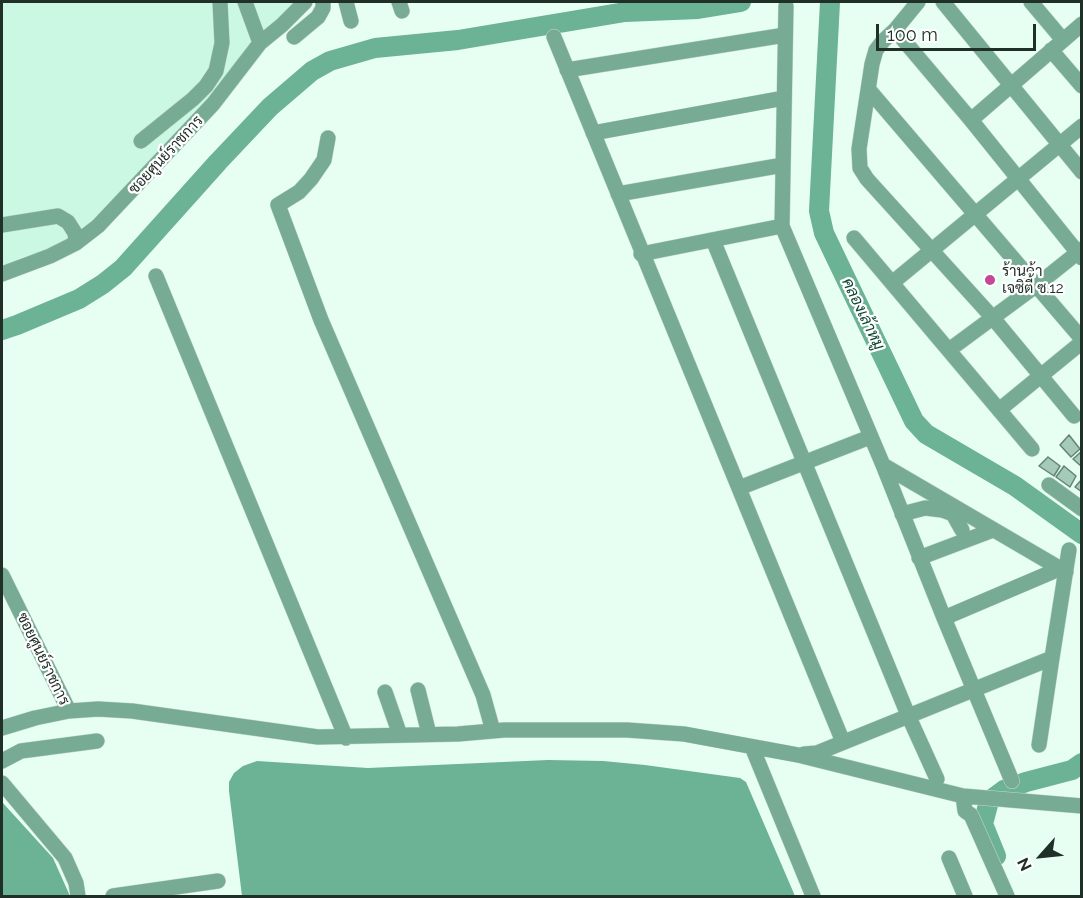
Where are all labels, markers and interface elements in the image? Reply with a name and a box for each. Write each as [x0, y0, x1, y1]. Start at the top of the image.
scale bar [879, 12, 1040, 50]
text: 100 m [887, 24, 938, 45]
street label: ซอยศูนย์ราชการ [125, 112, 207, 198]
place label: ร้านค้า เจซิตี้ ซ.12 [1002, 262, 1063, 297]
marker: ร้านค้า เจซิตี้ ซ.12 [983, 273, 997, 287]
water label: คลองเล้าหมู [837, 275, 889, 353]
street label: ซอยศูนย์ราชการ [13, 610, 73, 708]
north arrow [1011, 826, 1071, 886]
text: N [1013, 855, 1036, 874]

